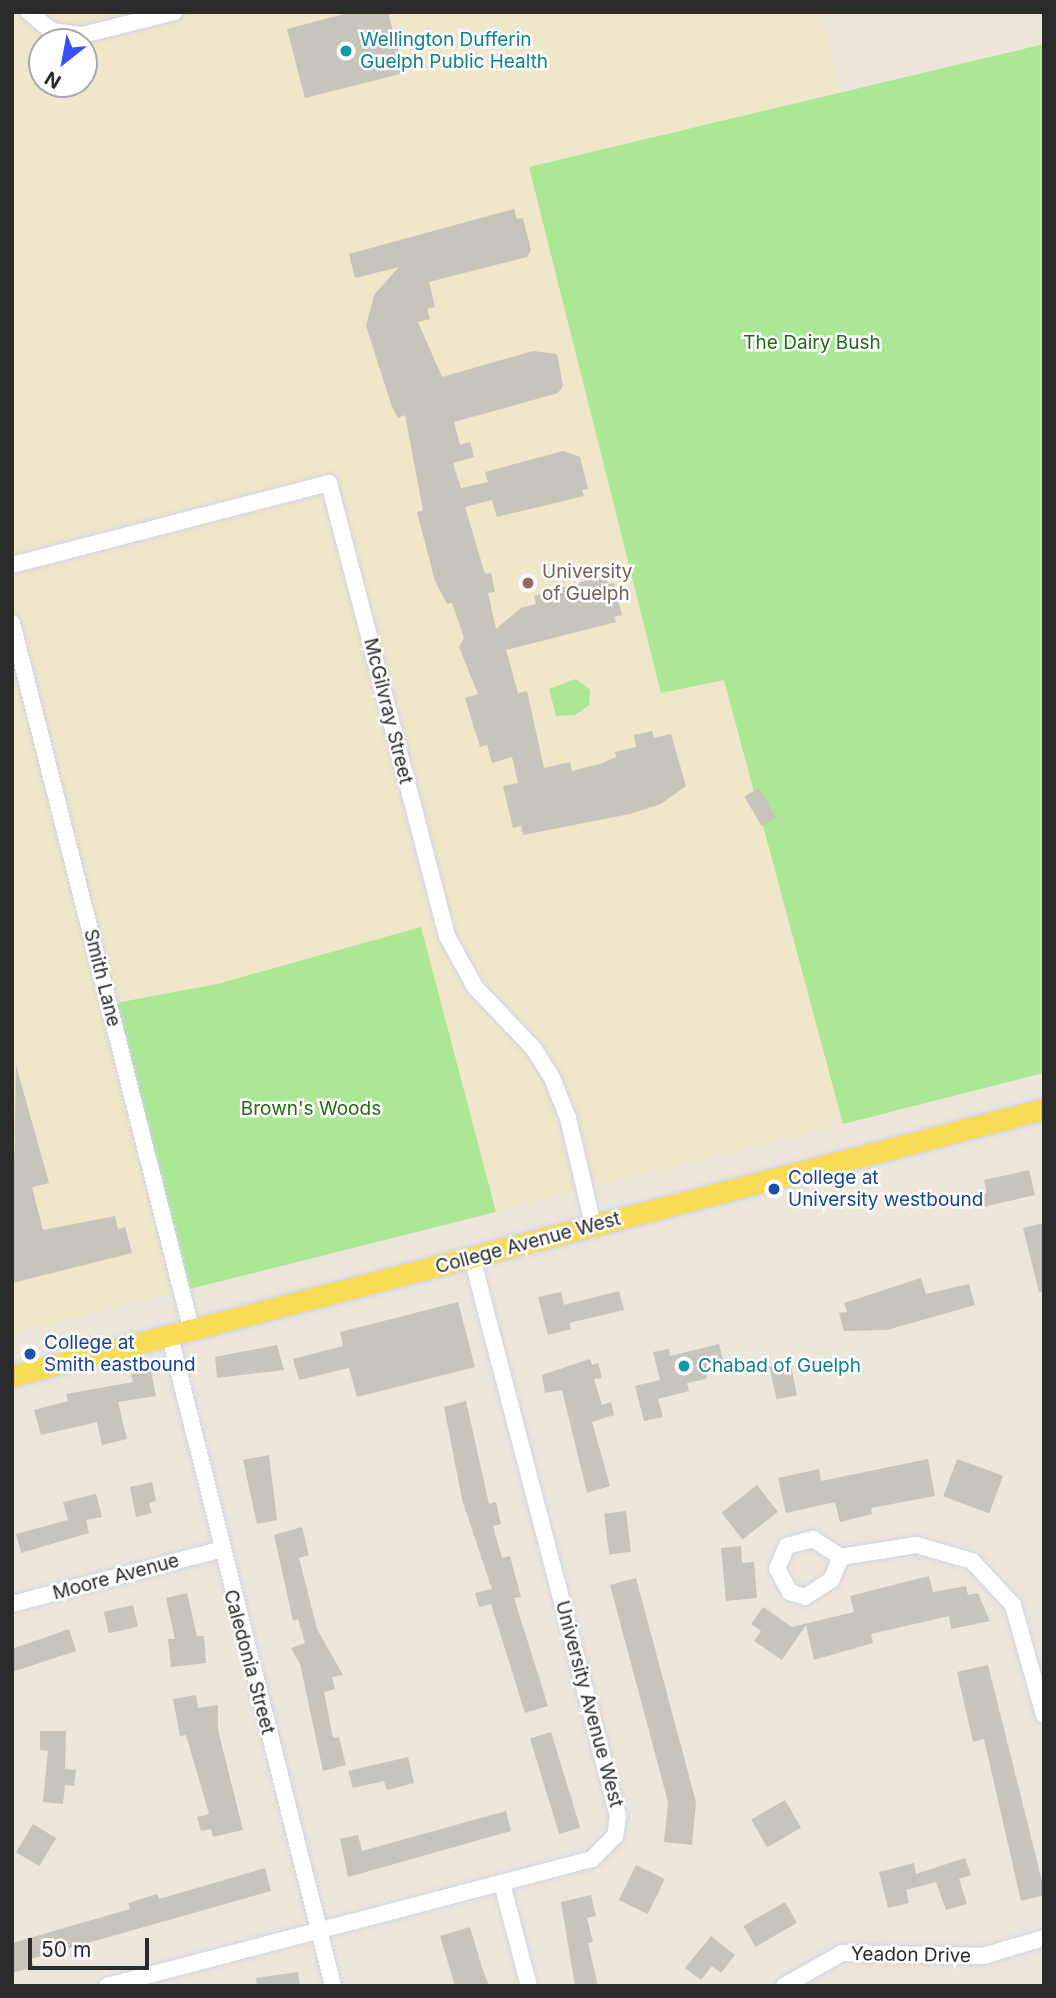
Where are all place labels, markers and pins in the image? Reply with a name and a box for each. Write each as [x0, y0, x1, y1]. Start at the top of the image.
place label: Wellington Dufferin Guelph Public Health [360, 29, 548, 73]
marker: Wellington Dufferin Guelph Public Health [338, 43, 354, 59]
place label: University of Guelph [542, 561, 632, 605]
marker: University of Guelph [520, 575, 536, 591]
place label: College at University westbound [788, 1167, 983, 1211]
marker: College at University westbound [766, 1181, 782, 1197]
place label: College at Smith eastbound [44, 1332, 196, 1376]
marker: College at Smith eastbound [22, 1346, 38, 1362]
place label: Chabad of Guelph [698, 1355, 861, 1377]
marker: Chabad of Guelph [676, 1358, 692, 1374]

